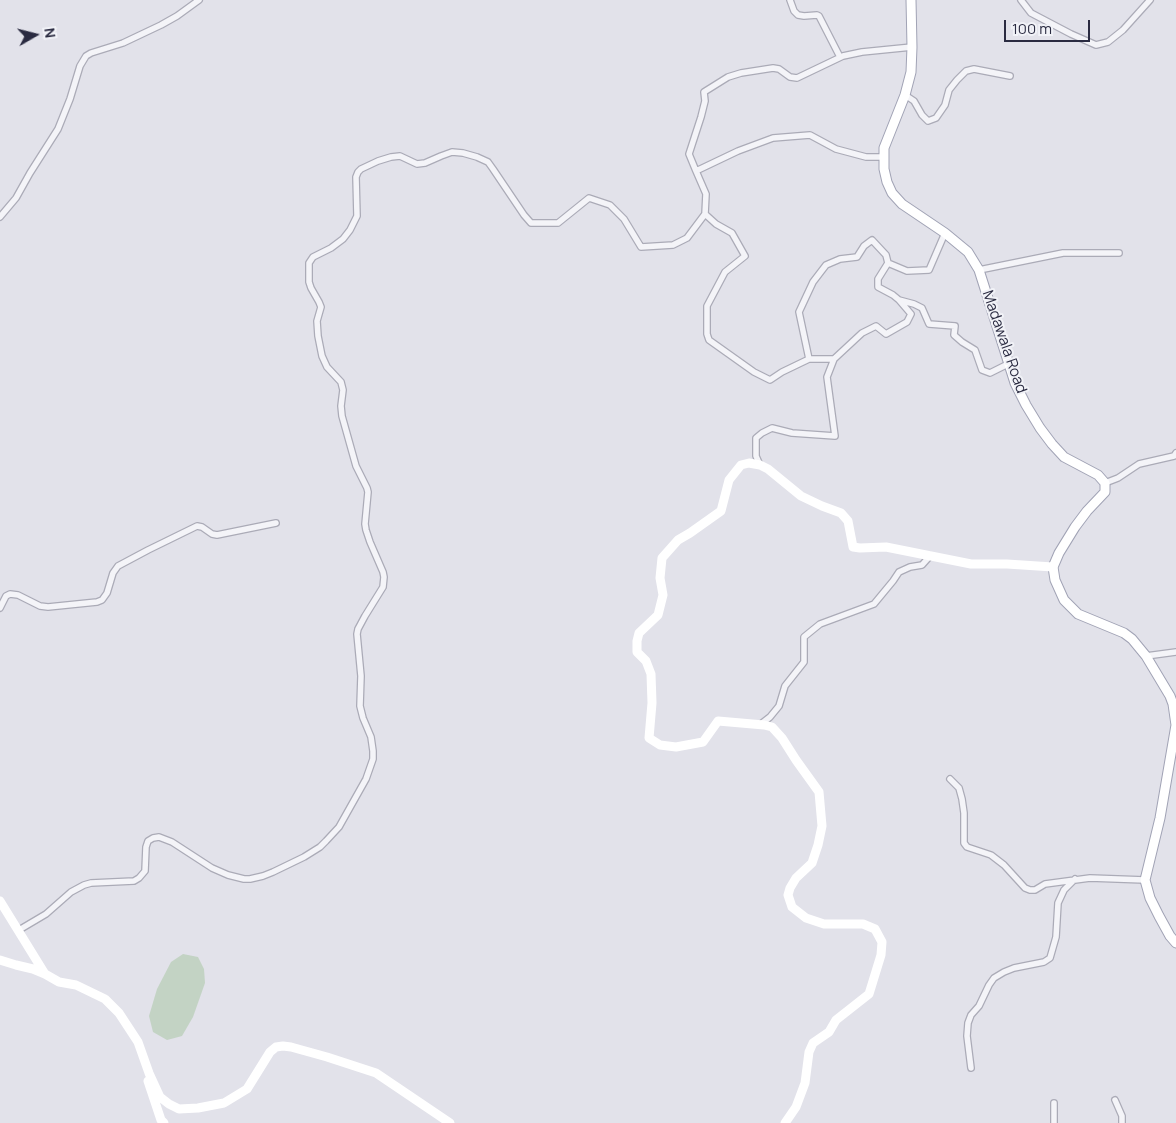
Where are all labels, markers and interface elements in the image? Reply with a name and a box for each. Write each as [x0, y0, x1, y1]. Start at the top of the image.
north arrow [10, 10, 60, 60]
scale bar [1006, 10, 1092, 42]
text: 100 m [1012, 18, 1052, 39]
text: N [40, 27, 60, 39]
street label: Madawala Road [978, 288, 1030, 396]

